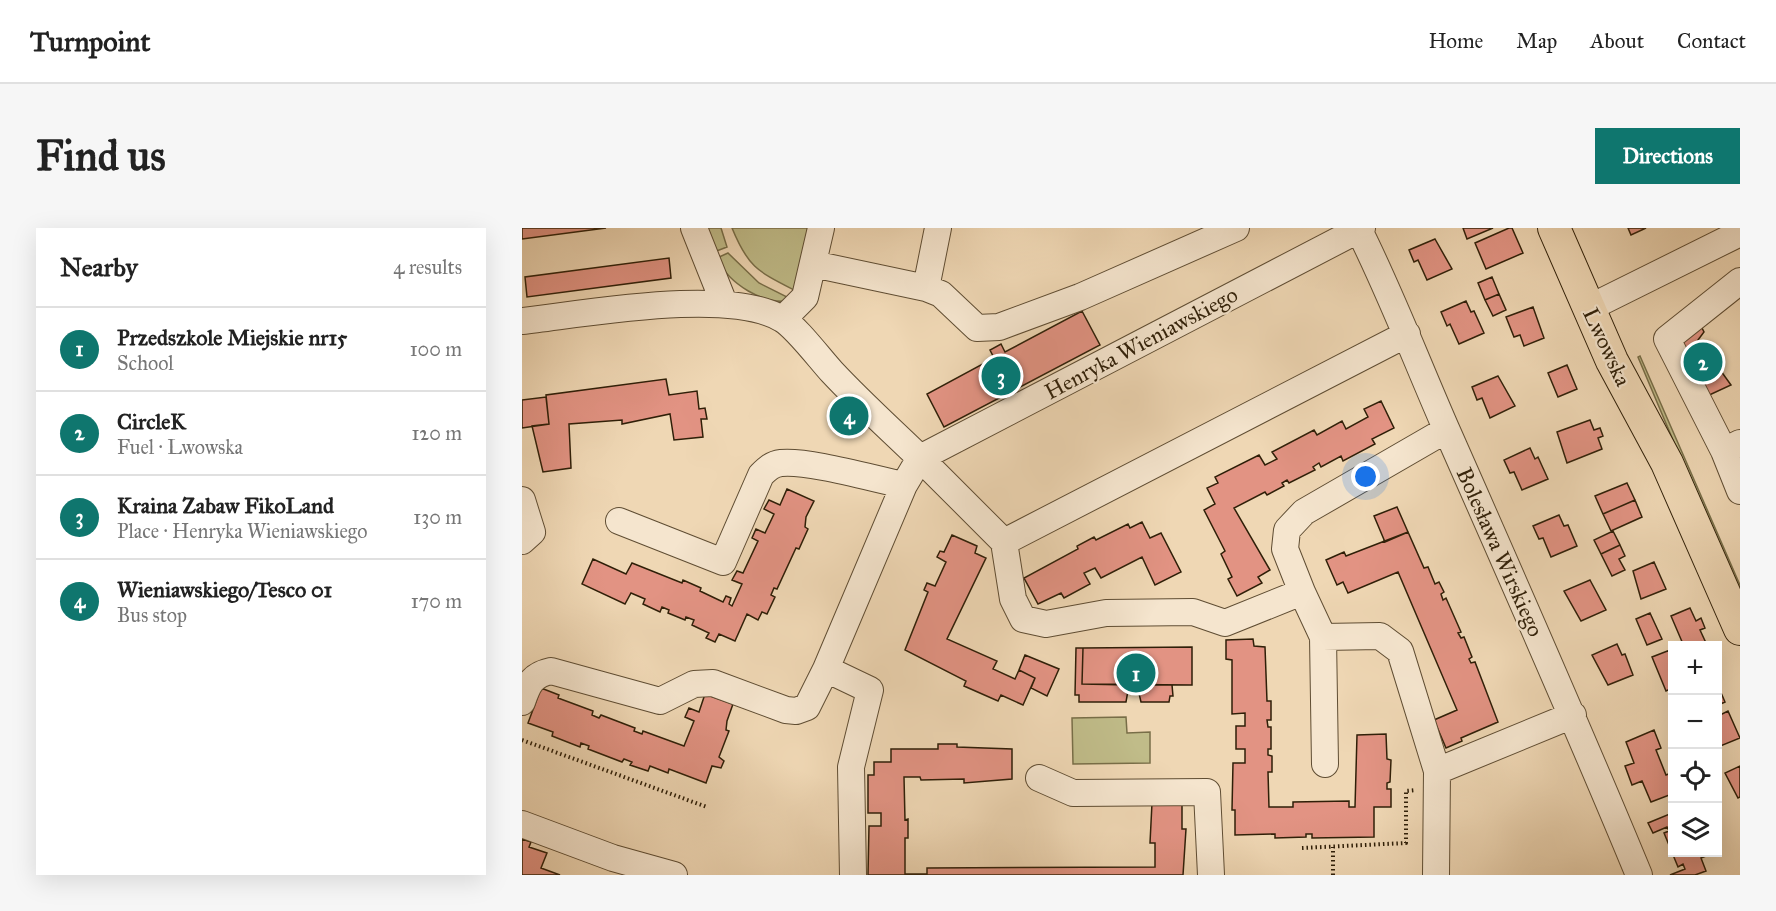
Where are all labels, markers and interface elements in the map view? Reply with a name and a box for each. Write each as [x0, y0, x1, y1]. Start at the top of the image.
text: Turnpoint [30, 24, 150, 59]
text: Home [1428, 28, 1483, 54]
text: Map [1516, 28, 1557, 54]
text: About [1590, 28, 1644, 54]
text: Contact [1677, 28, 1746, 54]
button: Directions [1595, 128, 1740, 184]
text: Find us [36, 130, 166, 182]
text: Nearby [60, 251, 138, 283]
text: 4 results [393, 255, 462, 279]
street label: Henryka Wieniawskiego [1040, 281, 1242, 405]
street label: Lwowska [1577, 303, 1637, 391]
text: Przedszkole Miejskie nr15 [117, 324, 347, 351]
text: 1 [76, 337, 83, 361]
text: 100 m [410, 337, 462, 361]
pin: 2 [1684, 340, 1722, 384]
text: School [117, 351, 174, 375]
pin: 3 [982, 354, 1020, 398]
pin: 4 [830, 394, 868, 438]
text: CircleK [117, 408, 186, 435]
text: 2 [75, 421, 84, 445]
text: 120 m [411, 421, 462, 445]
text: Fuel · Lwowska [117, 435, 243, 459]
your location [1351, 462, 1380, 491]
street label: Bolesława Wirskiego [1451, 463, 1549, 641]
text: Kraina Zabaw FikoLand [117, 492, 334, 519]
text: 3 [76, 505, 84, 529]
text: 130 m [413, 505, 462, 529]
text: Place · Henryka Wieniawskiego [117, 519, 367, 543]
text: Wieniawskiego/Tesco 01 [117, 576, 332, 603]
text: 4 [74, 589, 85, 613]
text: 170 m [411, 589, 462, 613]
text: Bus stop [117, 603, 187, 627]
map controls [1668, 641, 1722, 857]
button: + [1668, 641, 1722, 695]
pin: 1 [1116, 650, 1156, 696]
button: − [1668, 695, 1722, 749]
button: locate [1668, 749, 1722, 803]
button: layers [1668, 803, 1722, 857]

